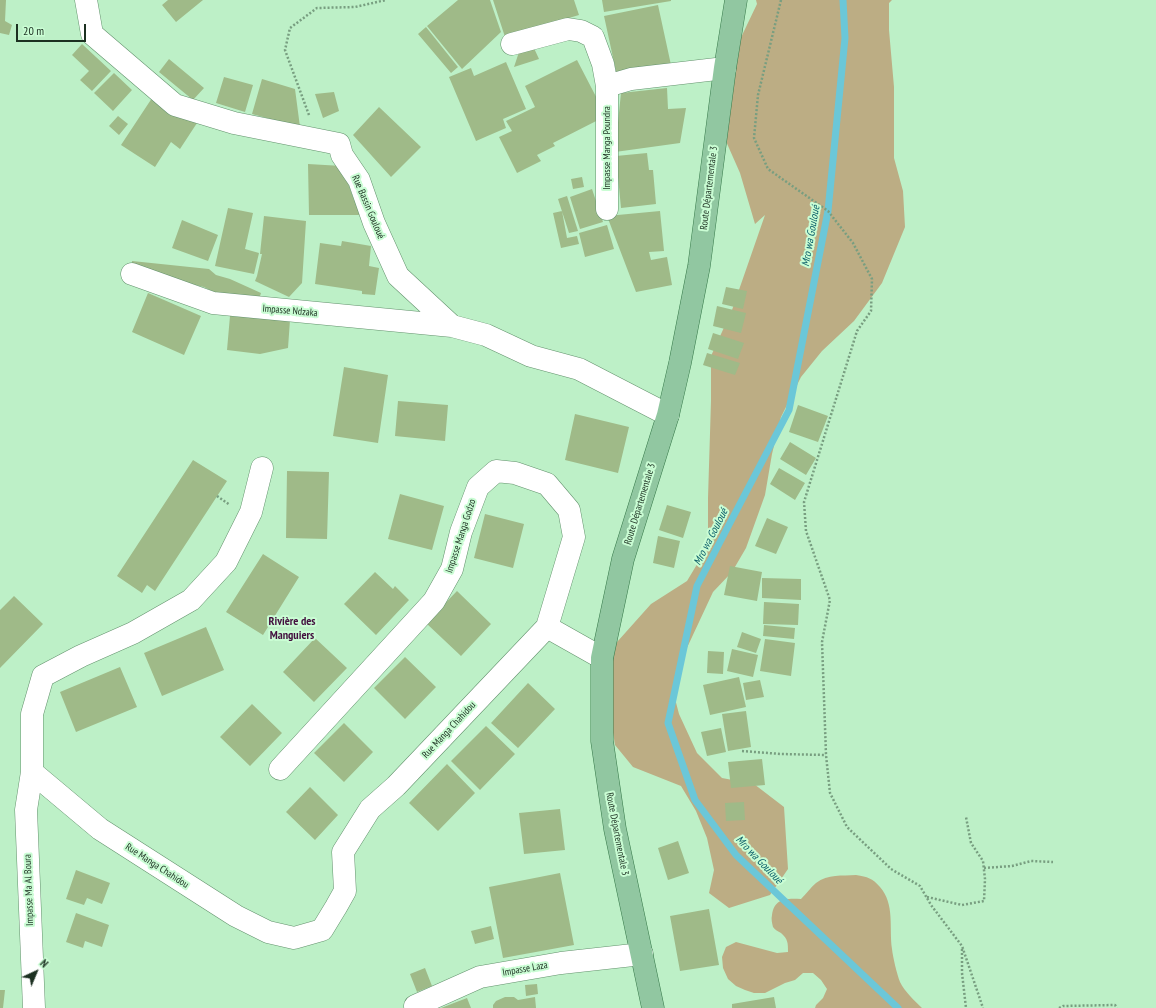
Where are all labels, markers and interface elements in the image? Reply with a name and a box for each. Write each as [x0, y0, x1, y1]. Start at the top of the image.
scale bar [18, 16, 88, 42]
text: 20 m [23, 23, 44, 38]
street label: Impasse Manga Poundra [601, 106, 613, 190]
street label: Route Départementale 3 [698, 145, 720, 231]
street label: Rue Bassin Gouloué [349, 173, 387, 241]
water label: Mro wa Gouloué [799, 204, 823, 268]
street label: Impasse Ndzaka [262, 303, 318, 319]
street label: Route Départementale 3 [622, 462, 658, 546]
street label: Impasse Manga Godzo [443, 498, 479, 574]
water label: Mro wa Gouloué [691, 506, 731, 568]
district label: Rivière des Manguiers [268, 615, 316, 643]
street label: Rue Manga Chahidou [420, 699, 478, 761]
street label: Route Départementale 3 [603, 791, 631, 877]
water label: Mro wa Gouloué [733, 833, 785, 887]
street label: Rue Manga Chahidou [123, 841, 191, 891]
street label: Impasse Ma Al Boura [22, 854, 36, 926]
north arrow [16, 952, 56, 992]
text: N [37, 956, 51, 970]
street label: Impasse Laza [501, 959, 549, 979]

